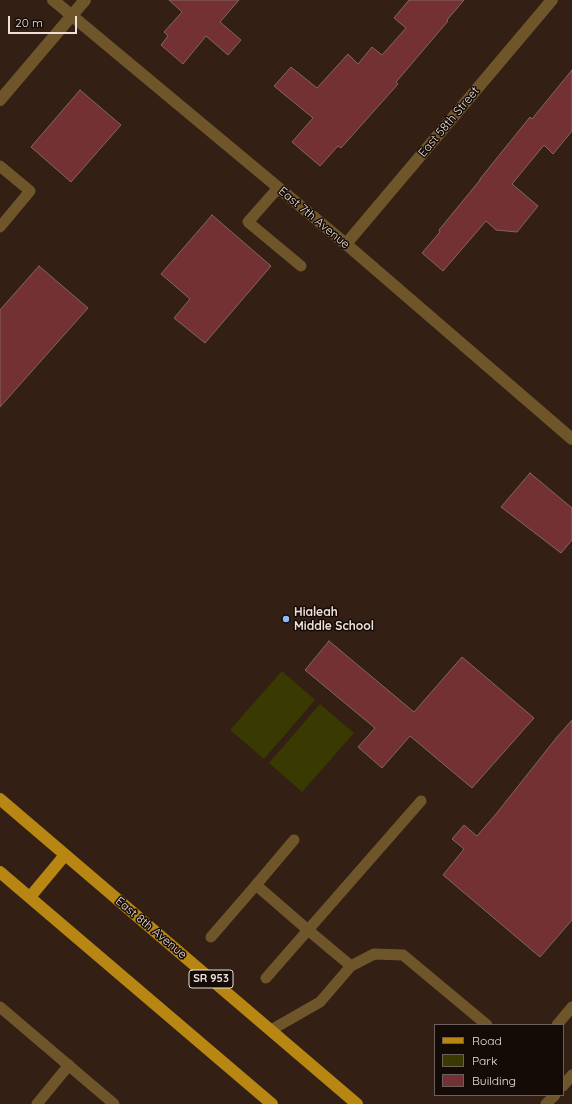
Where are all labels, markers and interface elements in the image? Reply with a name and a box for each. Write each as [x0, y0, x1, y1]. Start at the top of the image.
scale bar [10, 8, 79, 34]
text: 20 m [15, 15, 43, 30]
street label: East 58th Street [416, 84, 482, 160]
street label: East 7th Avenue [276, 184, 352, 252]
place label: Hialeah Middle School [294, 605, 374, 633]
marker: Hialeah Middle School [281, 614, 291, 624]
street label: East 8th Avenue [112, 894, 190, 962]
road number: SR 953 [189, 970, 233, 988]
legend [434, 1024, 564, 1096]
text: Road [472, 1033, 502, 1048]
text: Park [472, 1053, 497, 1068]
text: Building [472, 1073, 516, 1088]

